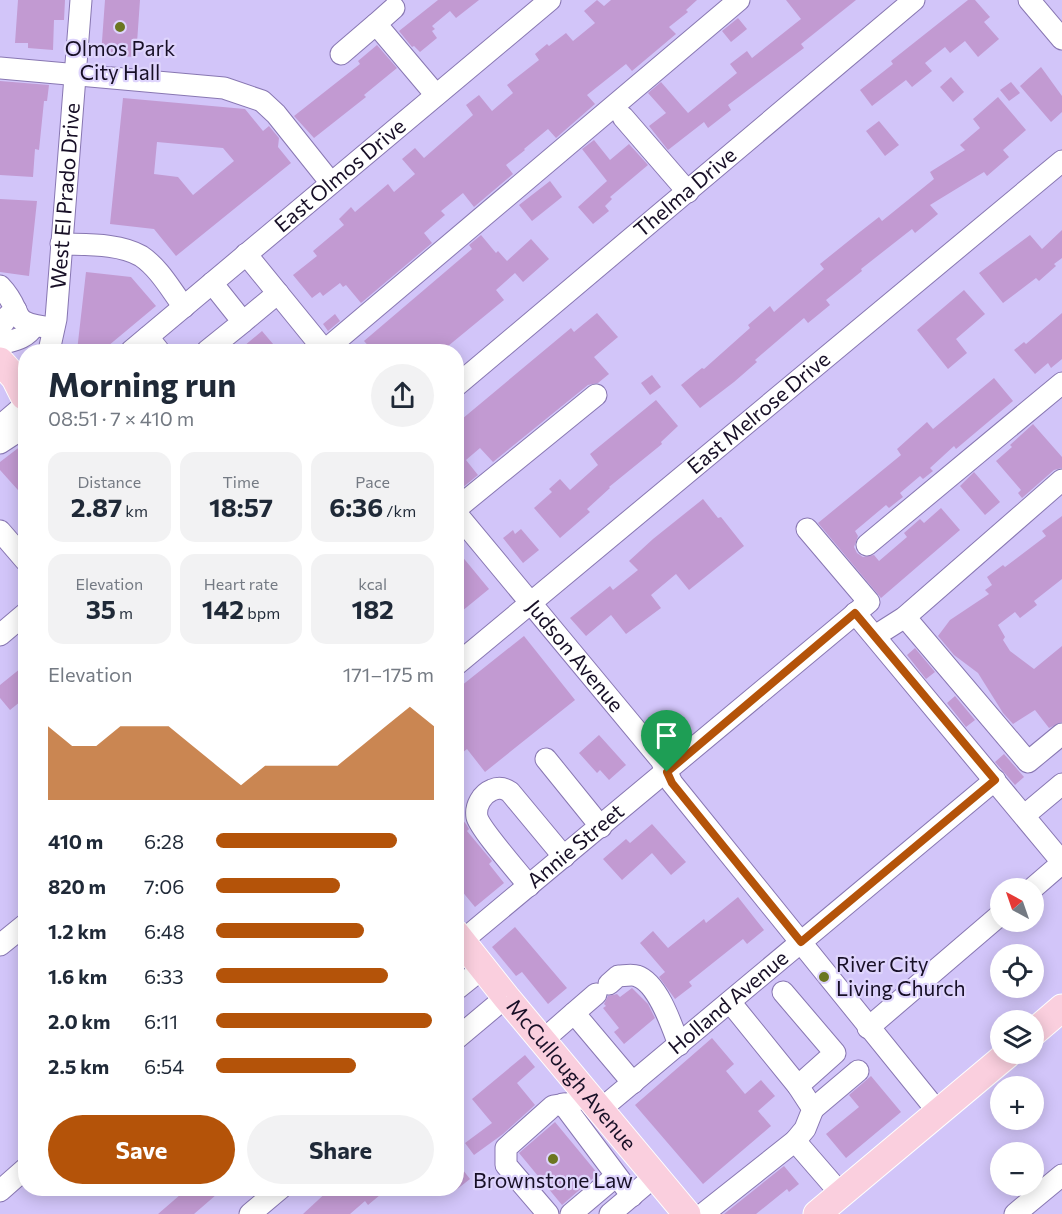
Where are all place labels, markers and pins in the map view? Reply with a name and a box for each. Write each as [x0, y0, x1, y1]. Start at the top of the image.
marker: Olmos Park City Hall [113, 20, 127, 34]
place label: Olmos Park City Hall [65, 35, 175, 84]
pin [641, 710, 692, 772]
place label: River City Living Church [836, 951, 966, 1000]
marker: River City Living Church [817, 970, 831, 984]
marker: Brownstone Law [546, 1152, 560, 1166]
place label: Brownstone Law [473, 1167, 633, 1192]

